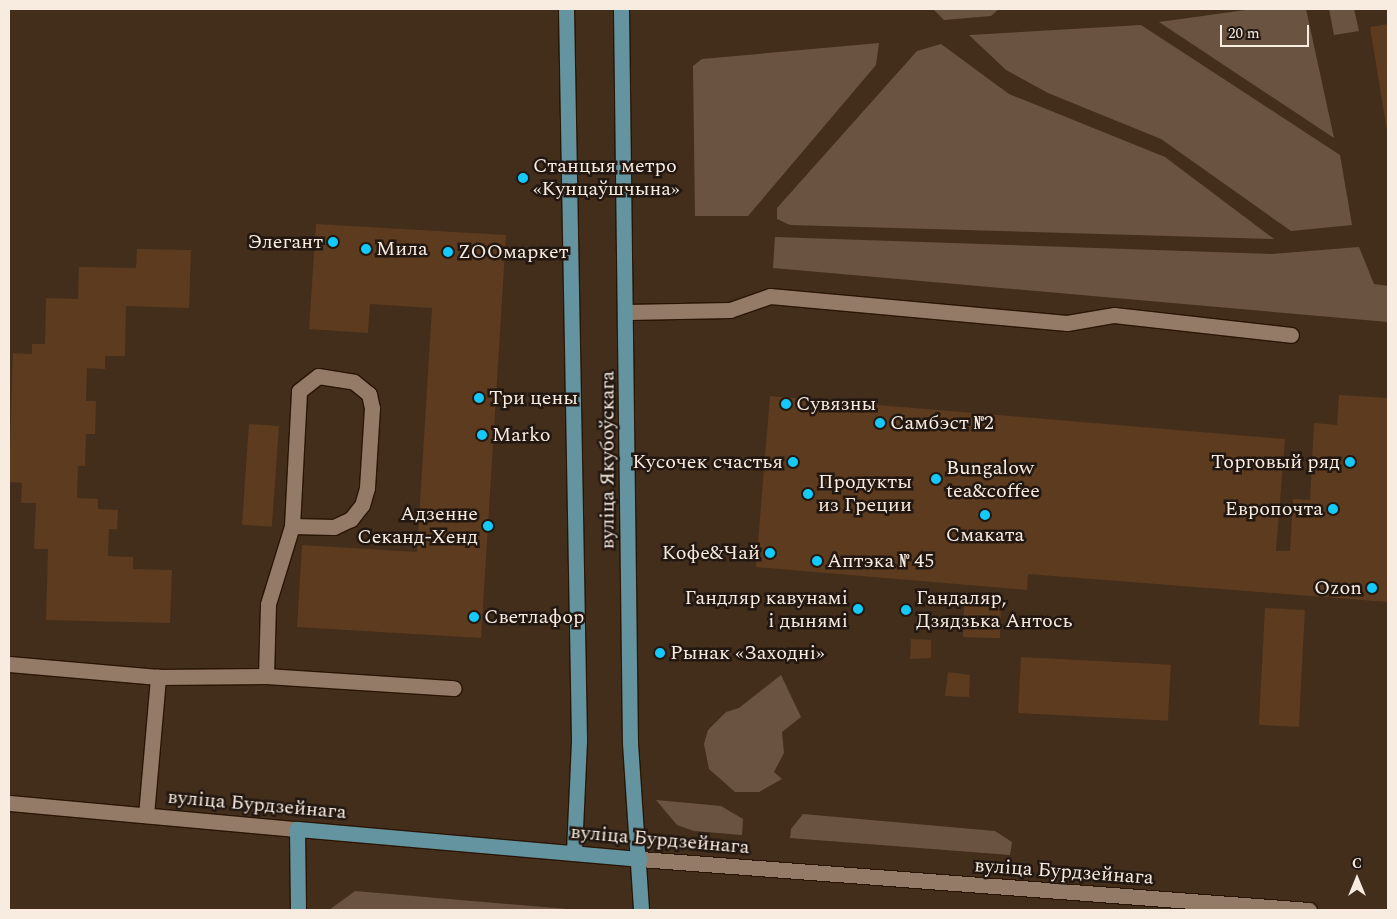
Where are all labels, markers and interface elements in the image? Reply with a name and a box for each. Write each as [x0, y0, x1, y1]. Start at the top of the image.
scale bar [1222, 15, 1311, 47]
text: 20 m [1228, 22, 1260, 45]
place label: Станцыя метро «Кунцаўшчына» [533, 155, 680, 202]
marker: Станцыя метро «Кунцаўшчына» [517, 172, 529, 184]
place label: Элегант [248, 230, 323, 254]
marker: Элегант [327, 236, 339, 248]
place label: Мила [376, 237, 428, 261]
place label: ZOOмаркет [458, 240, 569, 264]
marker: Мила [360, 243, 372, 255]
marker: ZOOмаркет [442, 246, 454, 258]
street label: вуліца Якубоўскага [596, 371, 620, 549]
place label: Три цены [489, 386, 578, 410]
marker: Три цены [473, 392, 485, 404]
place label: Сувязны [796, 392, 876, 416]
marker: Сувязны [780, 398, 792, 410]
place label: Самбэст №2 [890, 411, 994, 435]
marker: Самбэст №2 [874, 417, 886, 429]
place label: Marko [492, 423, 550, 447]
marker: Marko [476, 429, 488, 441]
place label: Кусочек счастья [632, 450, 783, 474]
place label: Торговый ряд [1211, 450, 1340, 474]
marker: Кусочек счастья [787, 456, 799, 468]
place label: Bungalow tea&coffee [946, 456, 1040, 503]
marker: Торговый ряд [1344, 456, 1356, 468]
place label: Продукты из Греции [818, 470, 912, 517]
marker: Bungalow tea&coffee [930, 473, 942, 485]
marker: Продукты из Греции [802, 488, 814, 500]
place label: Европочта [1225, 497, 1323, 521]
place label: Адзенне Секанд-Хенд [357, 502, 478, 549]
marker: Европочта [1327, 503, 1339, 515]
marker: Смаката [979, 509, 991, 521]
marker: Адзенне Секанд-Хенд [482, 520, 494, 532]
place label: Смаката [946, 523, 1024, 547]
place label: Кофе&Чай [662, 541, 760, 565]
marker: Кофе&Чай [764, 547, 776, 559]
place label: Аптэка № 45 [827, 549, 934, 573]
marker: Аптэка № 45 [811, 555, 823, 567]
place label: Ozon [1314, 576, 1362, 600]
marker: Ozon [1366, 582, 1378, 594]
place label: Гандляр кавунамі і дынямі [685, 586, 848, 633]
place label: Гандаляр, Дзядзька Антось [916, 586, 1072, 633]
marker: Гандляр кавунамі і дынямі [852, 603, 864, 615]
marker: Гандаляр, Дзядзька Антось [900, 604, 912, 616]
place label: Светлафор [484, 605, 584, 629]
marker: Светлафор [468, 611, 480, 623]
place label: Рынак «Заходні» [670, 641, 825, 665]
marker: Рынак «Заходні» [654, 647, 666, 659]
street label: вуліца Бурдзейнага [167, 785, 347, 825]
street label: вуліца Бурдзейнага [570, 820, 750, 860]
text: С [1352, 853, 1362, 874]
street label: вуліца Бурдзейнага [974, 854, 1154, 890]
north arrow [1332, 854, 1382, 904]

